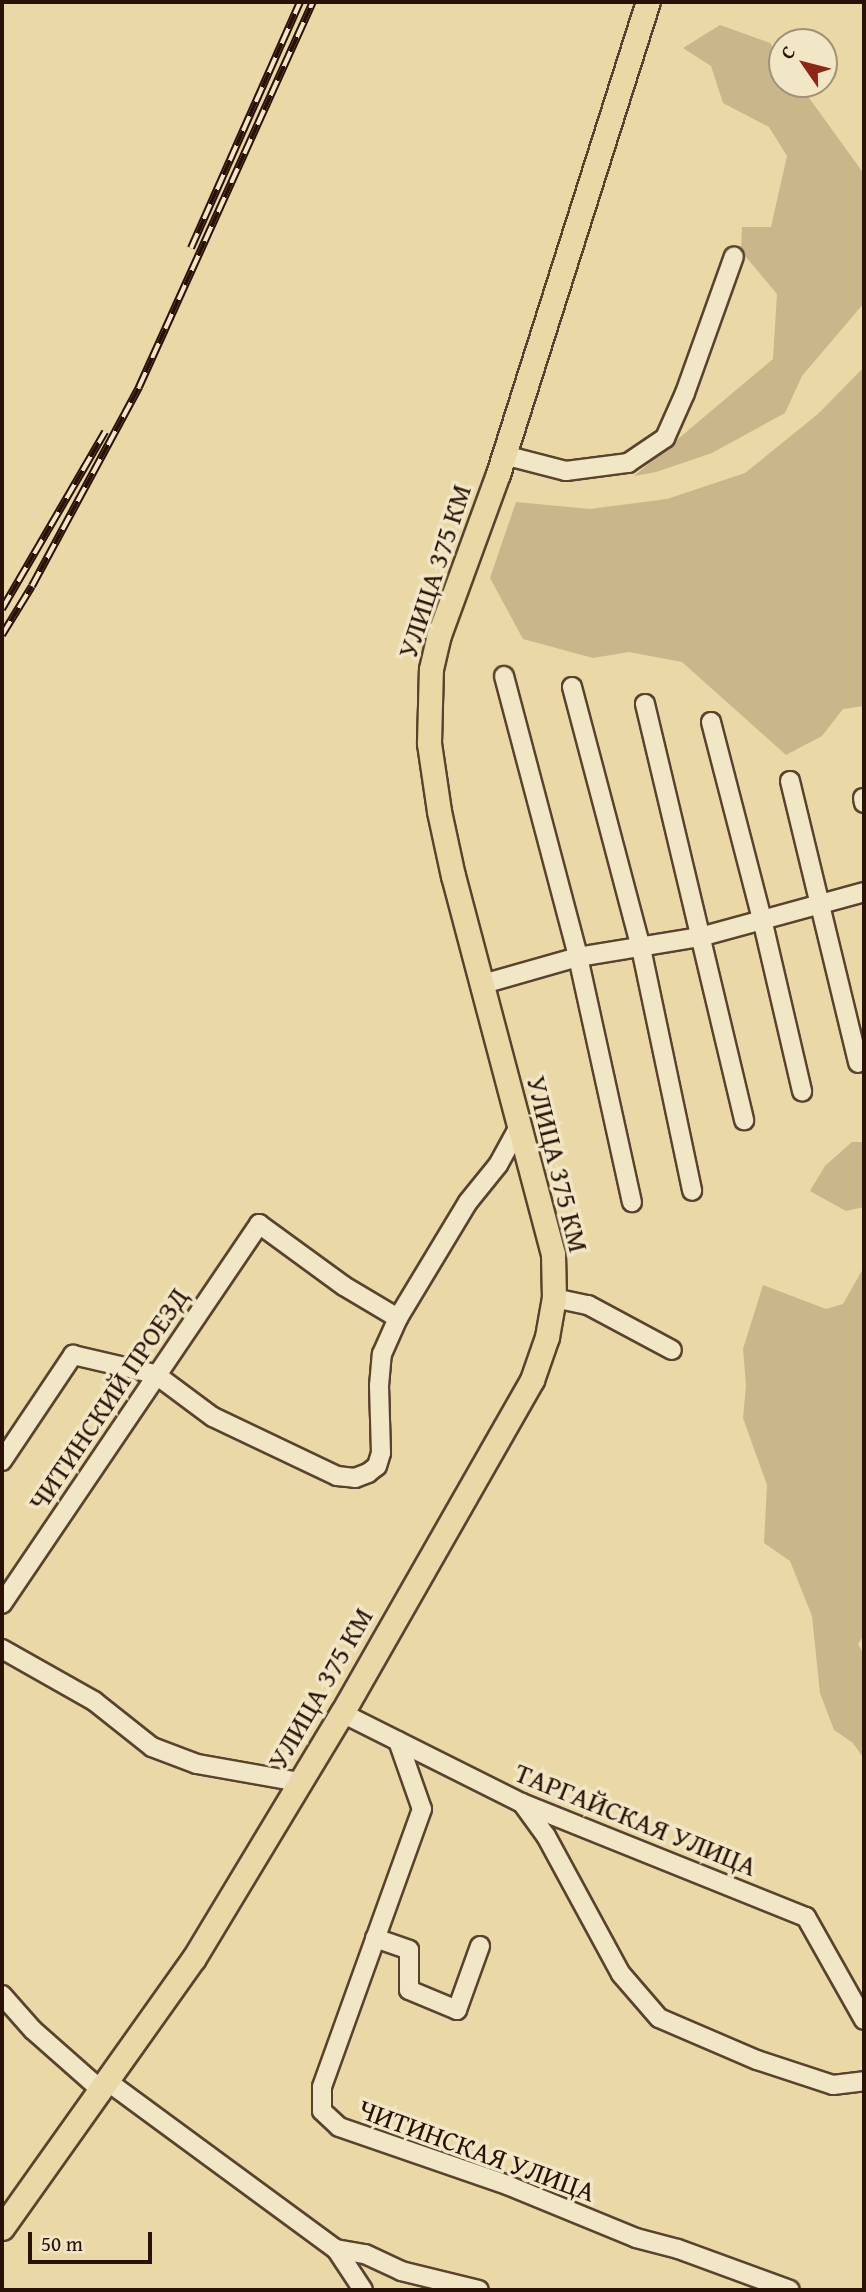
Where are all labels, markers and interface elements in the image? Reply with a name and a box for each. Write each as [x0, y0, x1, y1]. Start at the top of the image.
north arrow [768, 28, 838, 98]
text: С [773, 40, 802, 65]
street label: УЛИЦА 375 КМ [390, 480, 478, 662]
street label: УЛИЦА 375 КМ [520, 1072, 596, 1256]
street label: ЧИТИНСКИЙ ПРОЕЗД [21, 1281, 195, 1517]
street label: УЛИЦА 375 КМ [260, 1601, 380, 1775]
street label: ТАРГАЙСКАЯ УЛИЦА [510, 1755, 762, 1883]
street label: ЧИТИНСКАЯ УЛИЦА [354, 2091, 600, 2209]
scale bar [32, 2218, 156, 2262]
text: 50 m [41, 2228, 83, 2259]

